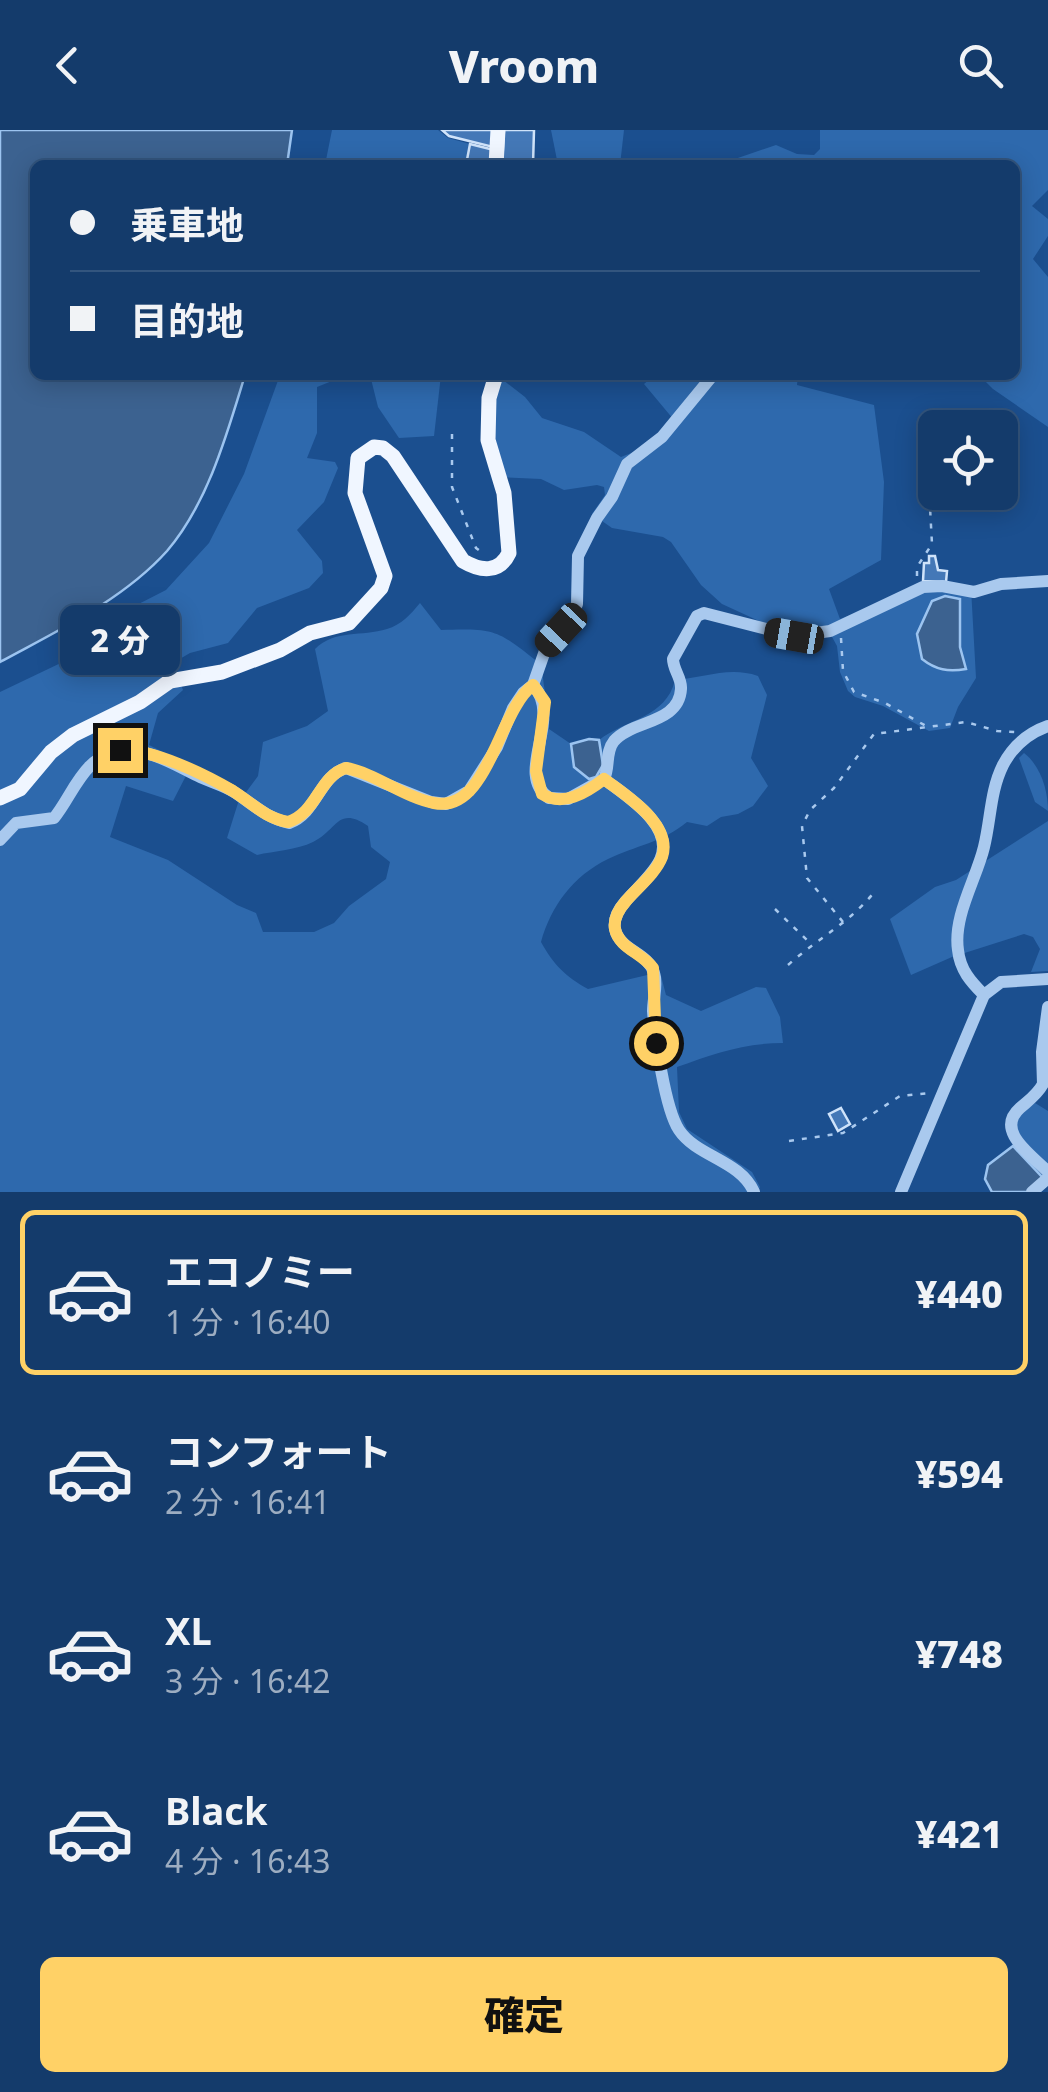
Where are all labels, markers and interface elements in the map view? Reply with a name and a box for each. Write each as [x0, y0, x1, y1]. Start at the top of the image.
text: Vroom [449, 35, 599, 96]
icon: back [40, 38, 95, 93]
icon: search [953, 38, 1008, 93]
text: 乗車地 [130, 198, 244, 250]
text: 目的地 [130, 294, 244, 346]
map controls [918, 410, 1018, 510]
button: locate [918, 410, 1018, 510]
car [530, 598, 592, 662]
callout: 2 分 [60, 605, 180, 675]
car [762, 616, 826, 656]
text: 2 分 [91, 618, 149, 661]
route end [98, 728, 143, 773]
route start [634, 1021, 679, 1066]
text: エコノミー [165, 1245, 355, 1297]
icon: car [45, 1248, 135, 1338]
text: ¥440 [915, 1267, 1003, 1319]
text: 1 分 · 16:40 [165, 1300, 331, 1343]
text: コンフォート [165, 1425, 392, 1477]
icon: car [45, 1428, 135, 1518]
text: ¥594 [915, 1447, 1003, 1499]
text: 2 分 · 16:41 [165, 1480, 331, 1523]
text: XL [165, 1604, 212, 1656]
icon: car [45, 1608, 135, 1698]
text: ¥748 [915, 1627, 1003, 1679]
text: 3 分 · 16:42 [165, 1659, 331, 1702]
text: Black [165, 1784, 268, 1836]
icon: car [45, 1788, 135, 1878]
text: ¥421 [915, 1807, 1003, 1859]
text: 4 分 · 16:43 [165, 1839, 331, 1882]
button: 確定 [40, 1957, 1008, 2072]

